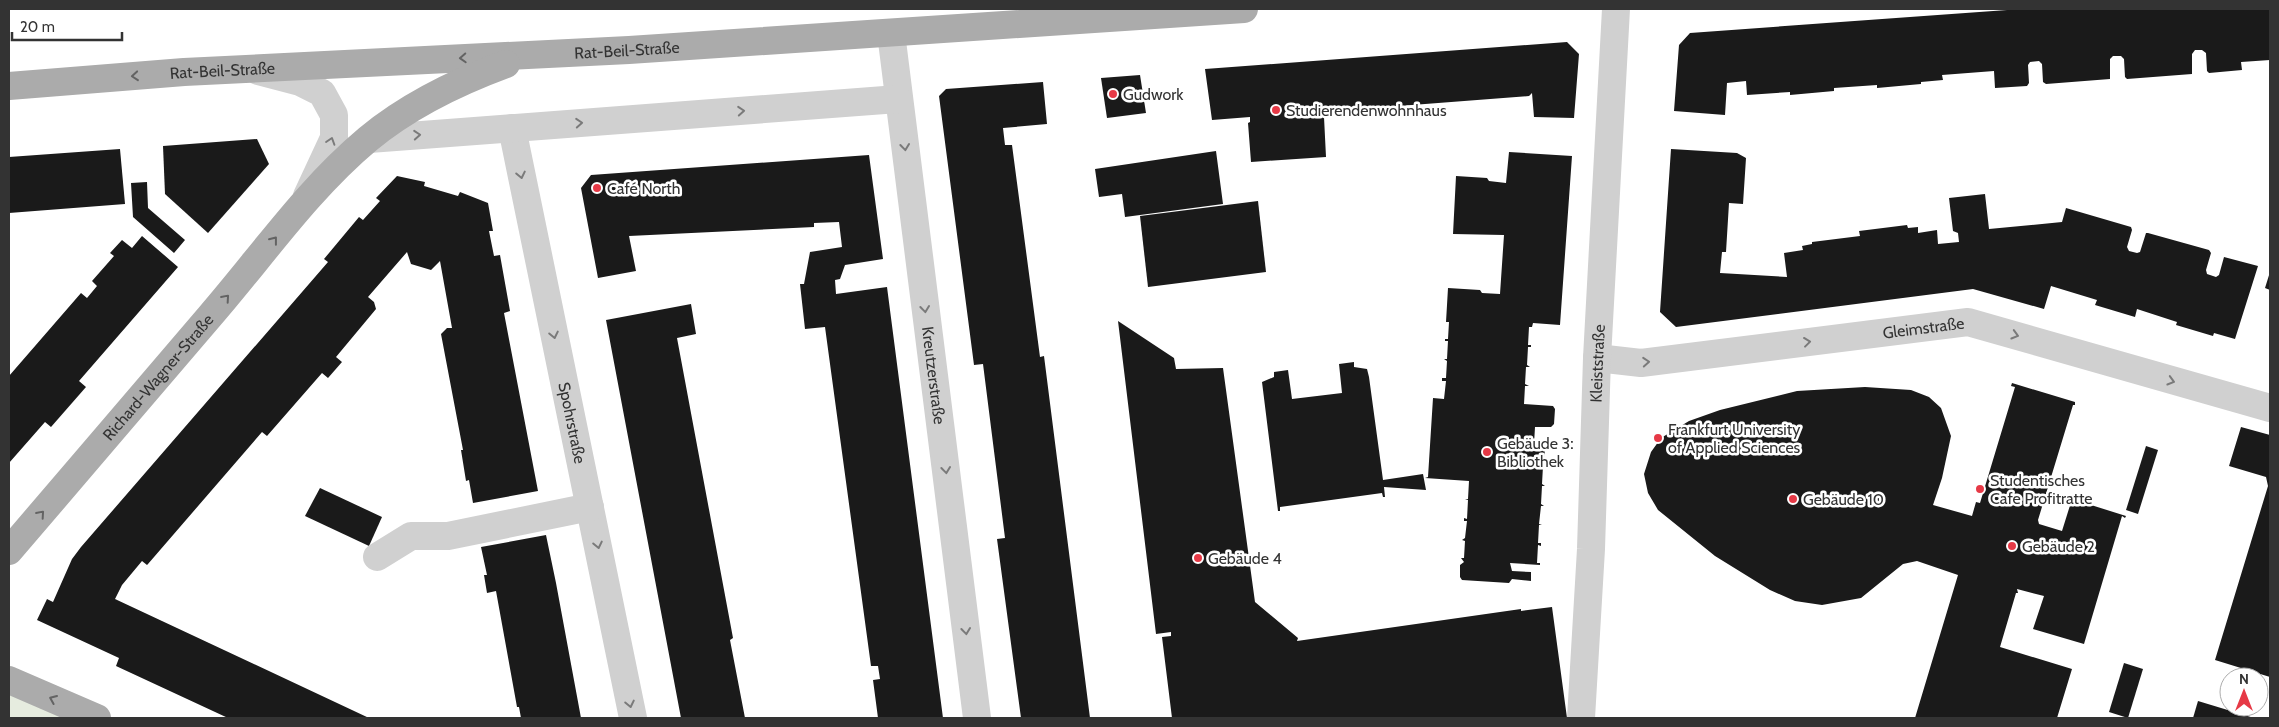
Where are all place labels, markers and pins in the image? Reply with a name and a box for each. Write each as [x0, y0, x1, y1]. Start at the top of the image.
place label: Gudwork [1123, 85, 1184, 104]
marker: Gudwork [1107, 88, 1119, 100]
place label: Studierendenwohnhaus [1286, 101, 1447, 120]
marker: Studierendenwohnhaus [1270, 104, 1282, 116]
place label: Café North [607, 179, 680, 198]
marker: Café North [591, 182, 603, 194]
place label: Frankfurt University of Applied Sciences [1668, 420, 1801, 457]
marker: Frankfurt University of Applied Sciences [1652, 432, 1664, 444]
place label: Gebäude 3: Bibliothek [1497, 434, 1573, 471]
marker: Gebäude 3: Bibliothek [1481, 446, 1493, 458]
place label: Studentisches Cafe Profitratte [1990, 471, 2092, 508]
marker: Studentisches Cafe Profitratte [1974, 483, 1986, 495]
place label: Gebäude 10 [1803, 490, 1884, 509]
marker: Gebäude 10 [1787, 493, 1799, 505]
place label: Gebäude 2 [2022, 537, 2095, 556]
marker: Gebäude 2 [2006, 540, 2018, 552]
place label: Gebäude 4 [1208, 549, 1282, 568]
marker: Gebäude 4 [1192, 552, 1204, 564]

